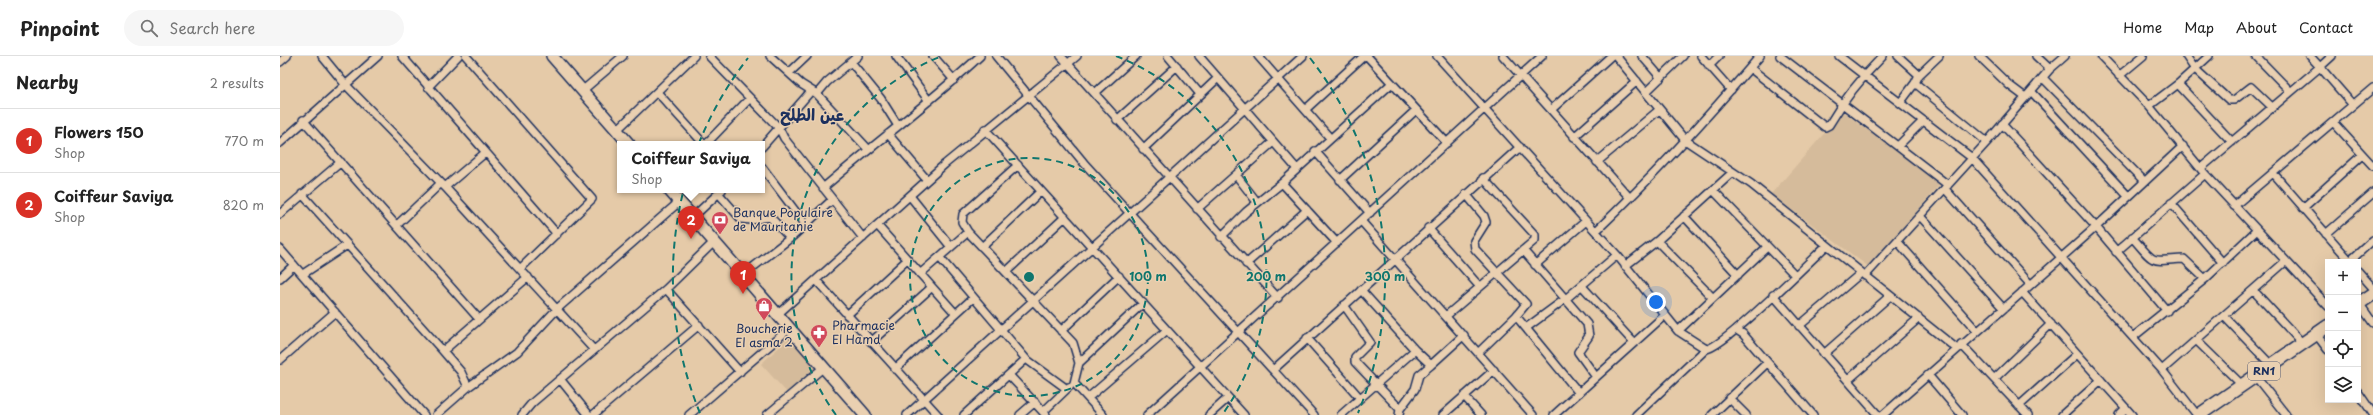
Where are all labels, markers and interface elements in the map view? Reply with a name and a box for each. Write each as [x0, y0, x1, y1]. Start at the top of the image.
search box [124, 10, 404, 46]
text: Pinpoint [20, 14, 100, 42]
text: Search here [170, 16, 255, 39]
icon: search [138, 17, 160, 39]
text: Home [2123, 17, 2162, 38]
text: Map [2184, 17, 2214, 38]
text: About [2236, 17, 2277, 38]
text: Contact [2299, 17, 2353, 38]
text: Nearby [16, 69, 78, 95]
text: 2 results [210, 73, 264, 92]
district label: عين الطلح [780, 102, 844, 126]
text: Flowers 150 [54, 120, 144, 143]
text: 1 [26, 131, 32, 150]
text: 770 m [224, 131, 264, 150]
popup [617, 141, 765, 193]
text: Shop [54, 143, 85, 162]
text: Coiffeur Saviya [631, 146, 751, 169]
text: Shop [631, 169, 662, 188]
text: Coiffeur Saviya [54, 184, 174, 207]
text: 2 [24, 195, 34, 214]
text: 820 m [223, 195, 264, 214]
place label: Banque Populaire de Mauritanie [733, 203, 833, 235]
pin: 2 [678, 206, 704, 239]
text: Shop [54, 207, 85, 226]
bank icon: Banque Populaire de Mauritanie [710, 210, 730, 235]
map controls [2325, 259, 2361, 403]
button: + [2325, 259, 2361, 295]
pin: 1 [730, 261, 756, 294]
text: 100 m [1129, 267, 1167, 285]
text: 200 m [1246, 267, 1286, 285]
text: 300 m [1365, 267, 1405, 285]
centre of rings [1022, 270, 1036, 284]
your location [1646, 292, 1666, 312]
button: − [2325, 295, 2361, 331]
shop icon: Boucherie El asma 2 [754, 296, 774, 321]
place label: Pharmacie El Hamd [832, 316, 895, 348]
place label: Boucherie El asma 2 [735, 319, 793, 351]
pharmacy icon: Pharmacie El Hamd [809, 323, 829, 348]
button: locate [2325, 331, 2361, 367]
road number: RN1 [2248, 362, 2280, 380]
button: layers [2325, 367, 2361, 403]

